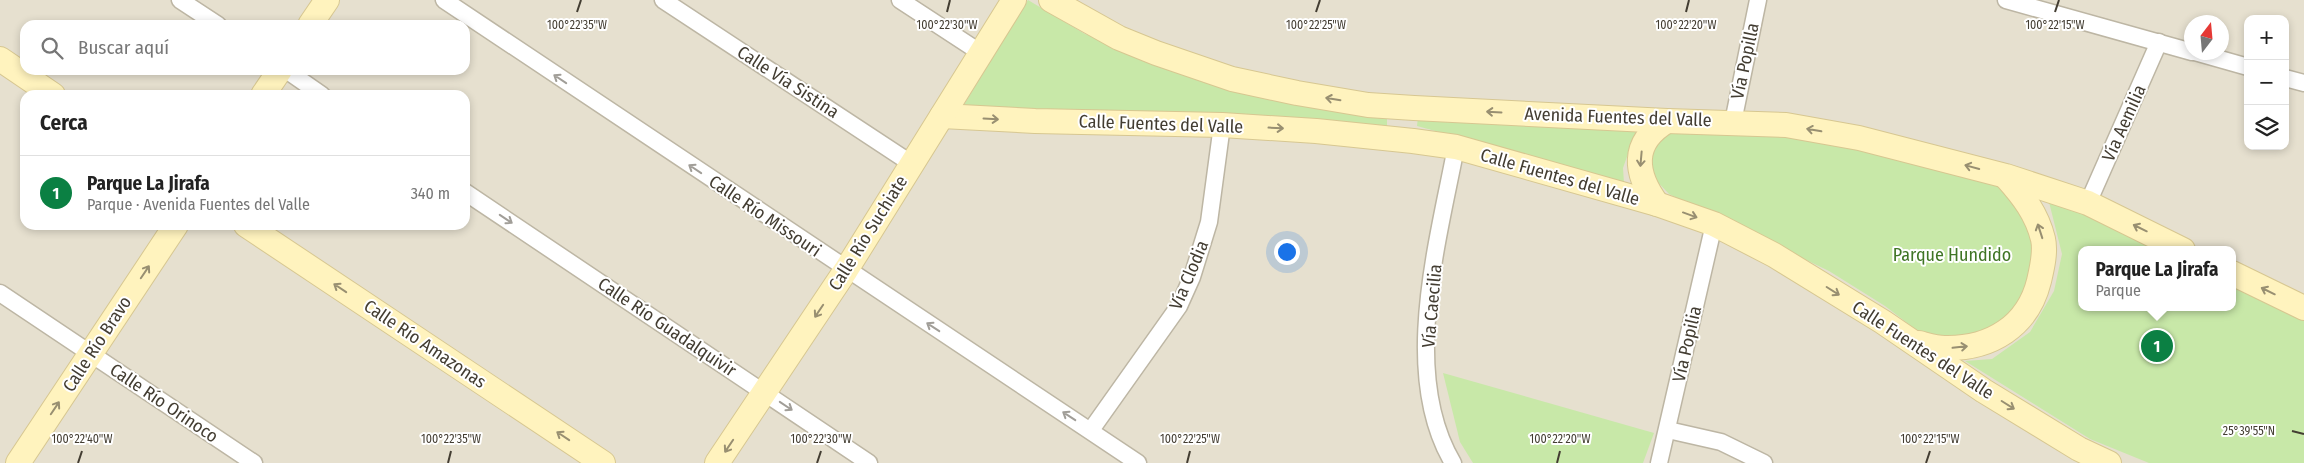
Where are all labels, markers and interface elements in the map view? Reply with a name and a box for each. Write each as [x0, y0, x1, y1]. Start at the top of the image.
north arrow [2184, 15, 2229, 60]
map controls [2244, 15, 2289, 150]
button: + [2244, 15, 2289, 60]
text: 100°22'35"W [547, 18, 607, 32]
text: 100°22'30"W [917, 18, 977, 32]
text: 100°22'25"W [1286, 18, 1346, 32]
text: 100°22'20"W [1656, 18, 1716, 32]
text: 100°22'15"W [2025, 18, 2085, 32]
search box [20, 20, 470, 75]
street label: Vía Popilla [1726, 21, 1764, 101]
icon: search [38, 34, 66, 62]
text: Buscar aquí [78, 36, 169, 59]
street label: Calle Vía Sistina [733, 41, 843, 123]
button: − [2244, 60, 2289, 105]
one-way arrow [554, 74, 568, 84]
street label: Vía Aemilia [2097, 81, 2151, 165]
one-way arrow [1325, 93, 1341, 103]
street label: Avenida Fuentes del Valle [1524, 103, 1712, 131]
button: layers [2244, 105, 2289, 150]
one-way arrow [1487, 108, 1503, 117]
text: Cerca [40, 110, 88, 136]
street label: Calle Fuentes del Valle [1078, 110, 1244, 138]
one-way arrow [983, 114, 999, 123]
one-way arrow [1268, 124, 1284, 133]
one-way arrow [1806, 124, 1822, 134]
street label: Calle Fuentes del Valle [1478, 144, 1642, 210]
one-way arrow [1636, 151, 1645, 167]
one-way arrow [1964, 162, 1980, 172]
one-way arrow [689, 164, 703, 174]
street label: Calle Río Missouri [705, 170, 825, 262]
street label: Calle Río Suchiate [824, 171, 912, 295]
text: Parque La Jirafa [87, 172, 210, 195]
text: 1 [53, 184, 59, 203]
text: 340 m [411, 184, 450, 203]
text: Parque · Avenida Fuentes del Valle [87, 195, 310, 214]
one-way arrow [1682, 211, 1697, 220]
one-way arrow [498, 214, 512, 224]
one-way arrow [2035, 223, 2045, 239]
one-way arrow [2132, 223, 2147, 233]
street label: Vía Clodia [1165, 237, 1213, 313]
your location [1274, 239, 1300, 265]
park label: Parque Hundido [1893, 244, 2011, 266]
popup [2078, 246, 2236, 311]
text: Parque La Jirafa [2096, 258, 2218, 281]
street label: Vía Caecilia [1417, 263, 1447, 349]
one-way arrow [140, 266, 150, 280]
street label: Calle Río Guadalquivir [594, 273, 741, 382]
text: Parque [2096, 281, 2141, 300]
one-way arrow [333, 282, 347, 293]
one-way arrow [2261, 286, 2276, 295]
one-way arrow [1826, 287, 1840, 297]
street label: Calle Río Bravo [58, 292, 136, 396]
street label: Calle Río Amazonas [360, 295, 491, 393]
street label: Calle Fuentes del Valle [1848, 296, 1998, 404]
one-way arrow [814, 303, 824, 317]
street label: Vía Popilia [1668, 304, 1706, 384]
one-way arrow [926, 322, 940, 332]
pin: 1 [2141, 327, 2173, 365]
one-way arrow [1952, 342, 1968, 352]
street label: Calle Río Orinoco [106, 359, 222, 447]
one-way arrow [50, 401, 60, 415]
one-way arrow [779, 401, 793, 411]
one-way arrow [2000, 401, 2014, 411]
one-way arrow [1062, 411, 1076, 421]
text: 25°39'55"N [2223, 424, 2275, 438]
one-way arrow [556, 431, 570, 441]
text: 100°22'40"W [52, 432, 112, 446]
text: 100°22'35"W [421, 432, 481, 446]
text: 100°22'30"W [791, 432, 851, 446]
text: 100°22'25"W [1160, 432, 1220, 446]
text: 100°22'20"W [1530, 432, 1590, 446]
text: 100°22'15"W [1900, 432, 1960, 446]
one-way arrow [724, 439, 734, 453]

